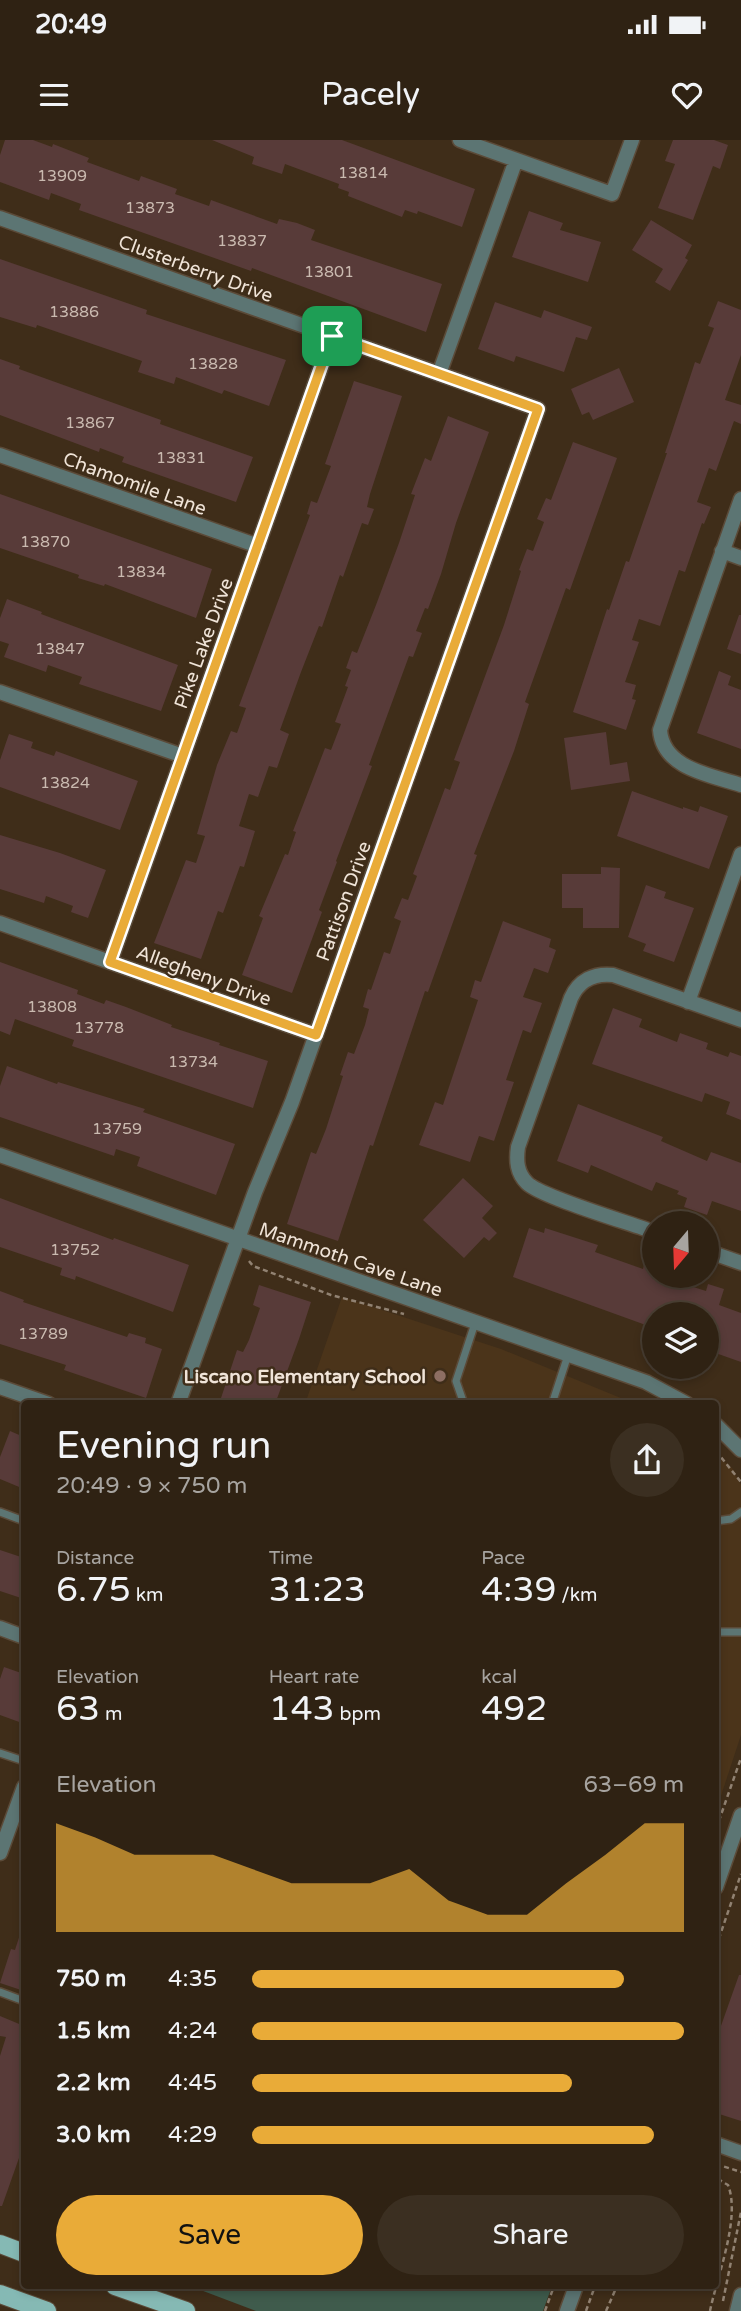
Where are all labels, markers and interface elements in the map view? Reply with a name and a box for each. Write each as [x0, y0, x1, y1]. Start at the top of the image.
text: 20:49 [35, 9, 107, 40]
icon: menu [35, 76, 73, 114]
text: Pacely [321, 76, 420, 114]
icon: heart [668, 76, 706, 114]
house number: 13814 [338, 163, 388, 183]
house number: 13909 [37, 166, 87, 186]
house number: 13873 [125, 198, 175, 218]
street label: Clusterberry Drive [115, 231, 276, 307]
house number: 13837 [217, 231, 267, 251]
house number: 13801 [304, 262, 354, 282]
house number: 13886 [49, 302, 99, 322]
pin [302, 306, 362, 366]
icon: arrive [313, 317, 351, 355]
house number: 13828 [188, 354, 238, 374]
house number: 13867 [65, 413, 115, 433]
street label: Chamomile Lane [60, 448, 209, 520]
house number: 13831 [156, 448, 206, 468]
house number: 13870 [20, 532, 70, 552]
house number: 13834 [116, 562, 166, 582]
street label: Pike Lake Drive [170, 575, 238, 712]
house number: 13847 [35, 639, 85, 659]
house number: 13824 [40, 773, 90, 793]
street label: Pattison Drive [312, 838, 376, 964]
street label: Allegheny Drive [133, 941, 274, 1011]
house number: 13808 [27, 997, 77, 1017]
house number: 13778 [74, 1018, 124, 1038]
house number: 13734 [168, 1052, 218, 1072]
house number: 13759 [92, 1119, 142, 1139]
north arrow [642, 1211, 719, 1288]
map controls [642, 1211, 719, 1379]
street label: Mammoth Cave Lane [256, 1218, 445, 1302]
house number: 13752 [50, 1240, 100, 1260]
button: layers [642, 1302, 719, 1379]
house number: 13789 [18, 1324, 68, 1344]
place label: Liscano Elementary School [184, 1366, 426, 1389]
marker: Liscano Elementary School [432, 1368, 448, 1384]
text: Evening run [56, 1423, 271, 1469]
button: share [610, 1423, 684, 1497]
text: 20:49 · 9 × 750 m [56, 1472, 247, 1500]
text: Distance [56, 1547, 134, 1569]
text: Time [269, 1547, 313, 1569]
text: Pace [481, 1547, 525, 1569]
text: 6.75 [56, 1569, 131, 1611]
text: 31:23 [269, 1569, 366, 1611]
text: 4:39 [481, 1569, 556, 1611]
text: km [131, 1584, 163, 1606]
text: /km [556, 1584, 598, 1606]
text: Elevation [56, 1666, 139, 1688]
text: Heart rate [269, 1666, 359, 1688]
text: kcal [481, 1666, 517, 1688]
text: 63 [56, 1688, 100, 1730]
text: 143 [269, 1688, 335, 1730]
text: 492 [481, 1688, 547, 1730]
text: m [100, 1703, 122, 1725]
text: bpm [335, 1703, 381, 1725]
text: Elevation [56, 1771, 157, 1799]
text: 63–69 m [583, 1771, 684, 1799]
text: 750 m [56, 1965, 126, 1993]
text: 4:35 [168, 1965, 217, 1993]
text: 1.5 km [56, 2017, 131, 2045]
text: 4:24 [168, 2017, 217, 2045]
text: 2.2 km [56, 2069, 131, 2097]
text: 4:45 [168, 2069, 217, 2097]
text: 3.0 km [56, 2121, 131, 2149]
text: 4:29 [168, 2121, 217, 2149]
button: Save [56, 2195, 363, 2275]
button: Share [377, 2195, 684, 2275]

